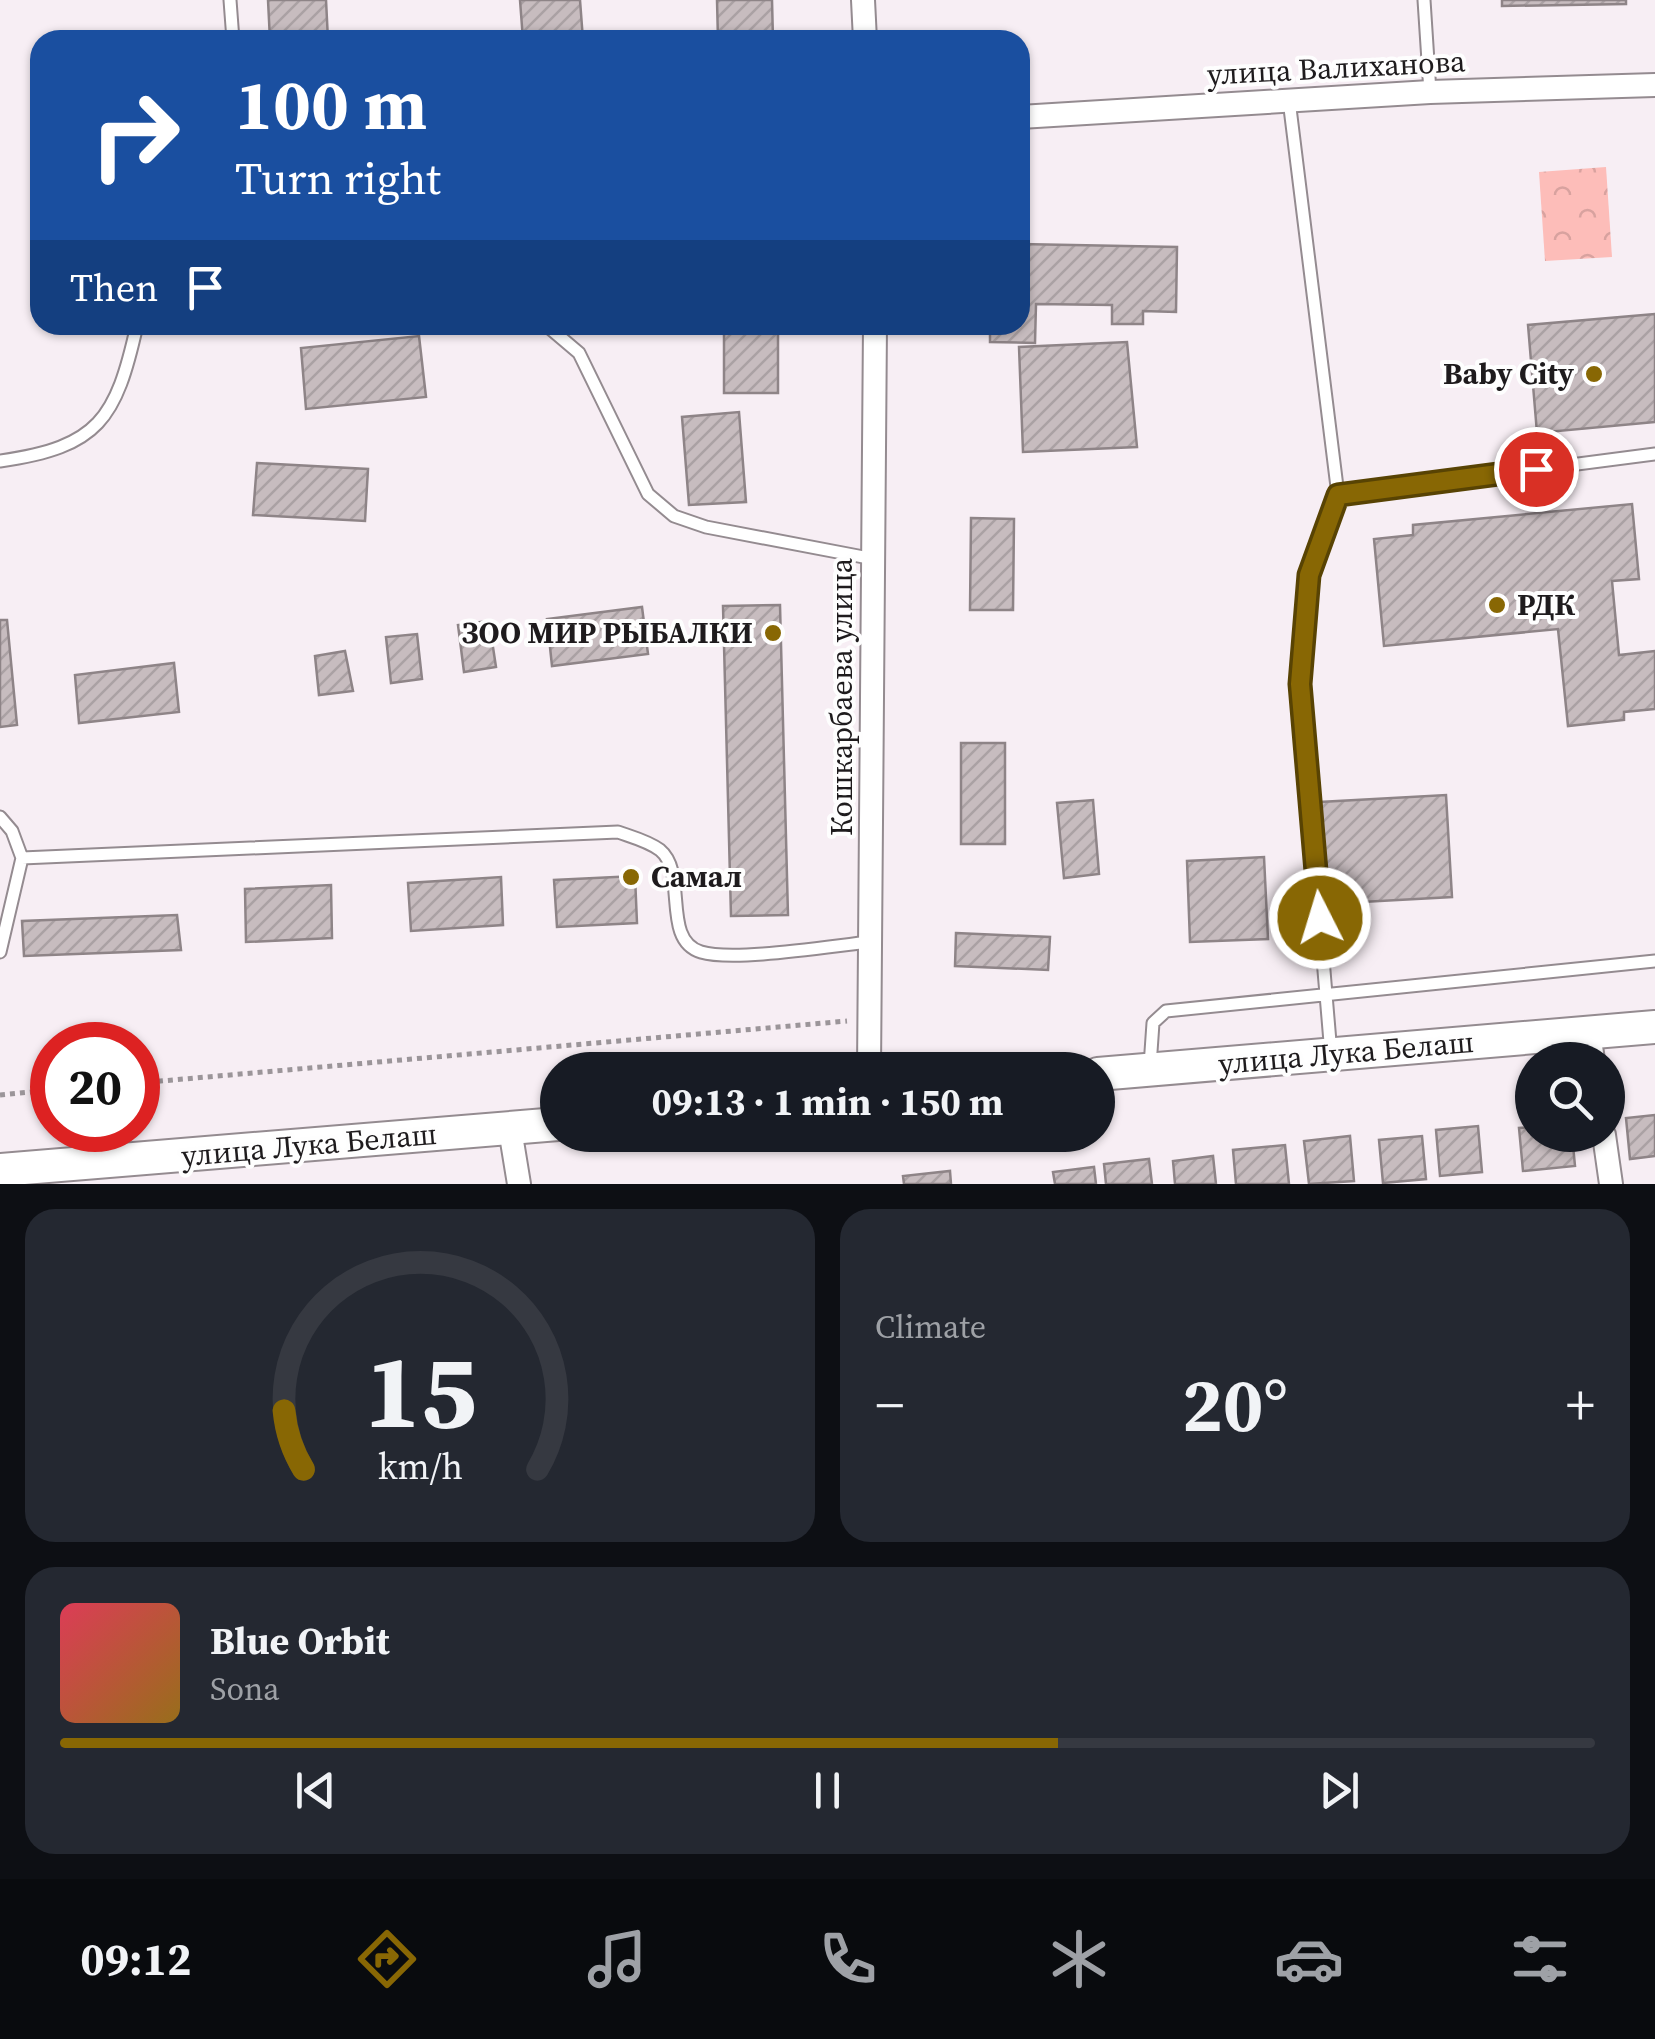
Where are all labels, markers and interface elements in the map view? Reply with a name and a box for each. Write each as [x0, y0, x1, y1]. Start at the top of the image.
street label: улица Валиханова [1206, 40, 1467, 95]
text: 100 m [235, 56, 427, 152]
icon: right [70, 70, 200, 200]
text: Turn right [235, 147, 441, 209]
icon: arrive [178, 260, 233, 315]
text: Then [70, 262, 158, 314]
place label: Baby City [1443, 353, 1574, 394]
marker: Baby City [1583, 363, 1605, 385]
pin [1494, 427, 1579, 512]
icon: arrive [1509, 442, 1564, 497]
street label: Кошкарбаева улица [821, 557, 862, 836]
place label: РДК [1517, 584, 1575, 625]
marker: РДК [1486, 594, 1508, 616]
place label: ЗОО МИР РЫБАЛКИ [462, 612, 753, 653]
marker: ЗОО МИР РЫБАЛКИ [762, 622, 784, 644]
place label: Самал [651, 856, 742, 897]
marker: Самал [620, 866, 642, 888]
position arrow [1268, 866, 1372, 970]
street label: улица Лука Белаш [1216, 1021, 1475, 1084]
speed limit sign: 20 [30, 1022, 160, 1152]
map controls [1515, 1042, 1625, 1152]
button: search [1515, 1042, 1625, 1152]
text: 09:13 · 1 min · 150 m [651, 1076, 1004, 1128]
street label: улица Лука Белаш [179, 1113, 438, 1176]
text: Climate [875, 1305, 986, 1349]
text: 15 [364, 1319, 476, 1462]
text: 20° [1182, 1353, 1288, 1456]
text: − [875, 1367, 904, 1442]
text: + [1566, 1367, 1595, 1442]
text: km/h [377, 1442, 463, 1491]
text: Blue Orbit [210, 1615, 390, 1667]
text: Sona [210, 1667, 280, 1711]
icon: previous [288, 1763, 343, 1818]
icon: pause [800, 1763, 855, 1818]
icon: next [1312, 1763, 1367, 1818]
icon: directions [352, 1924, 422, 1994]
icon: music [582, 1924, 652, 1994]
icon: phone [813, 1924, 883, 1994]
icon: climate [1044, 1924, 1114, 1994]
icon: car [1274, 1924, 1344, 1994]
icon: filters [1505, 1924, 1575, 1994]
text: 09:12 [80, 1928, 191, 1990]

